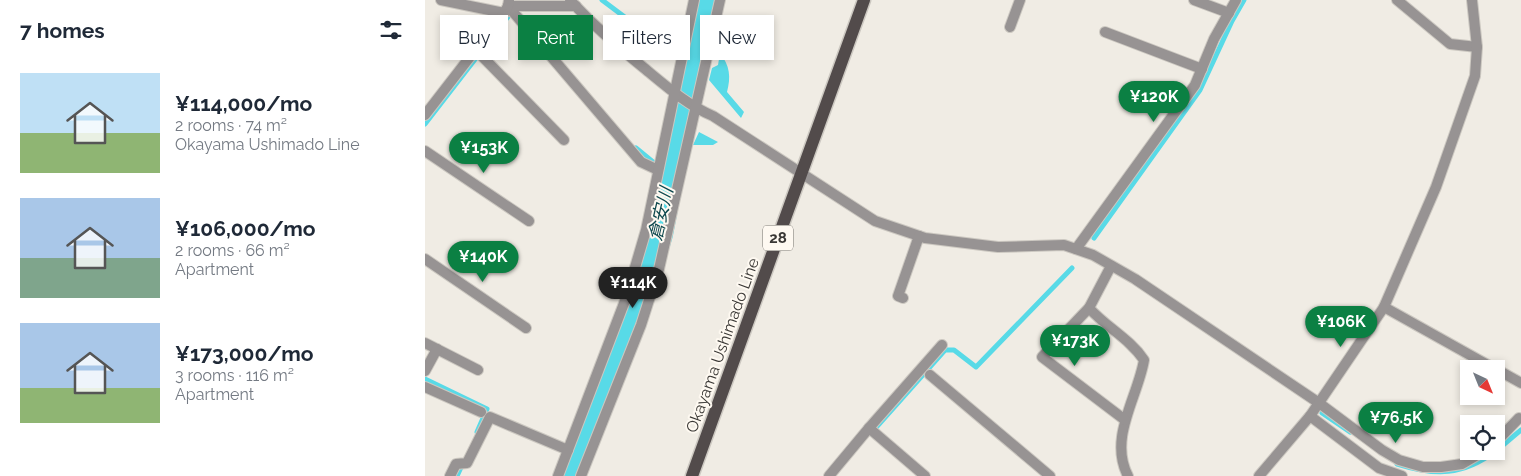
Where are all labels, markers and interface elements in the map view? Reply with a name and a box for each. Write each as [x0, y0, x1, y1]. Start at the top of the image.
chip: Buy [440, 15, 508, 60]
chip: Rent [518, 15, 593, 60]
chip: Filters [603, 15, 690, 60]
chip: New [700, 15, 774, 60]
icon: filters [377, 16, 405, 44]
text: 7 homes [20, 18, 105, 43]
pin: ¥120K [1119, 80, 1189, 123]
text: ¥120K [1130, 87, 1178, 106]
text: ¥114,000/mo [175, 91, 312, 116]
icon: home [60, 93, 120, 153]
text: 2 rooms · 74 m² [175, 116, 287, 135]
pin: ¥153K [449, 132, 519, 174]
text: Okayama Ushimado Line [175, 135, 360, 154]
text: ¥153K [460, 138, 508, 157]
water label: 倉安川 [644, 183, 677, 243]
text: ¥106,000/mo [175, 216, 316, 241]
icon: home [60, 218, 120, 278]
road number: 28 [763, 226, 793, 250]
pin: ¥140K [448, 240, 518, 283]
text: 2 rooms · 66 m² [175, 241, 290, 260]
text: ¥140K [459, 247, 507, 266]
street label: Okayama Ushimado Line [682, 255, 763, 435]
text: Apartment [175, 260, 254, 279]
pin: ¥114K [598, 266, 668, 309]
text: ¥114K [609, 273, 657, 292]
pin: ¥106K [1306, 306, 1376, 348]
text: ¥106K [1316, 312, 1366, 331]
pin: ¥173K [1040, 324, 1110, 367]
text: ¥173K [1051, 331, 1099, 350]
text: ¥173,000/mo [175, 341, 313, 366]
icon: home [60, 343, 120, 403]
north arrow [1460, 360, 1505, 405]
map controls [1460, 360, 1505, 460]
text: 3 rooms · 116 m² [175, 366, 294, 385]
text: Apartment [175, 385, 254, 404]
pin: ¥76.5K [1355, 402, 1437, 444]
text: ¥76.5K [1369, 408, 1423, 427]
button: locate [1460, 415, 1505, 460]

